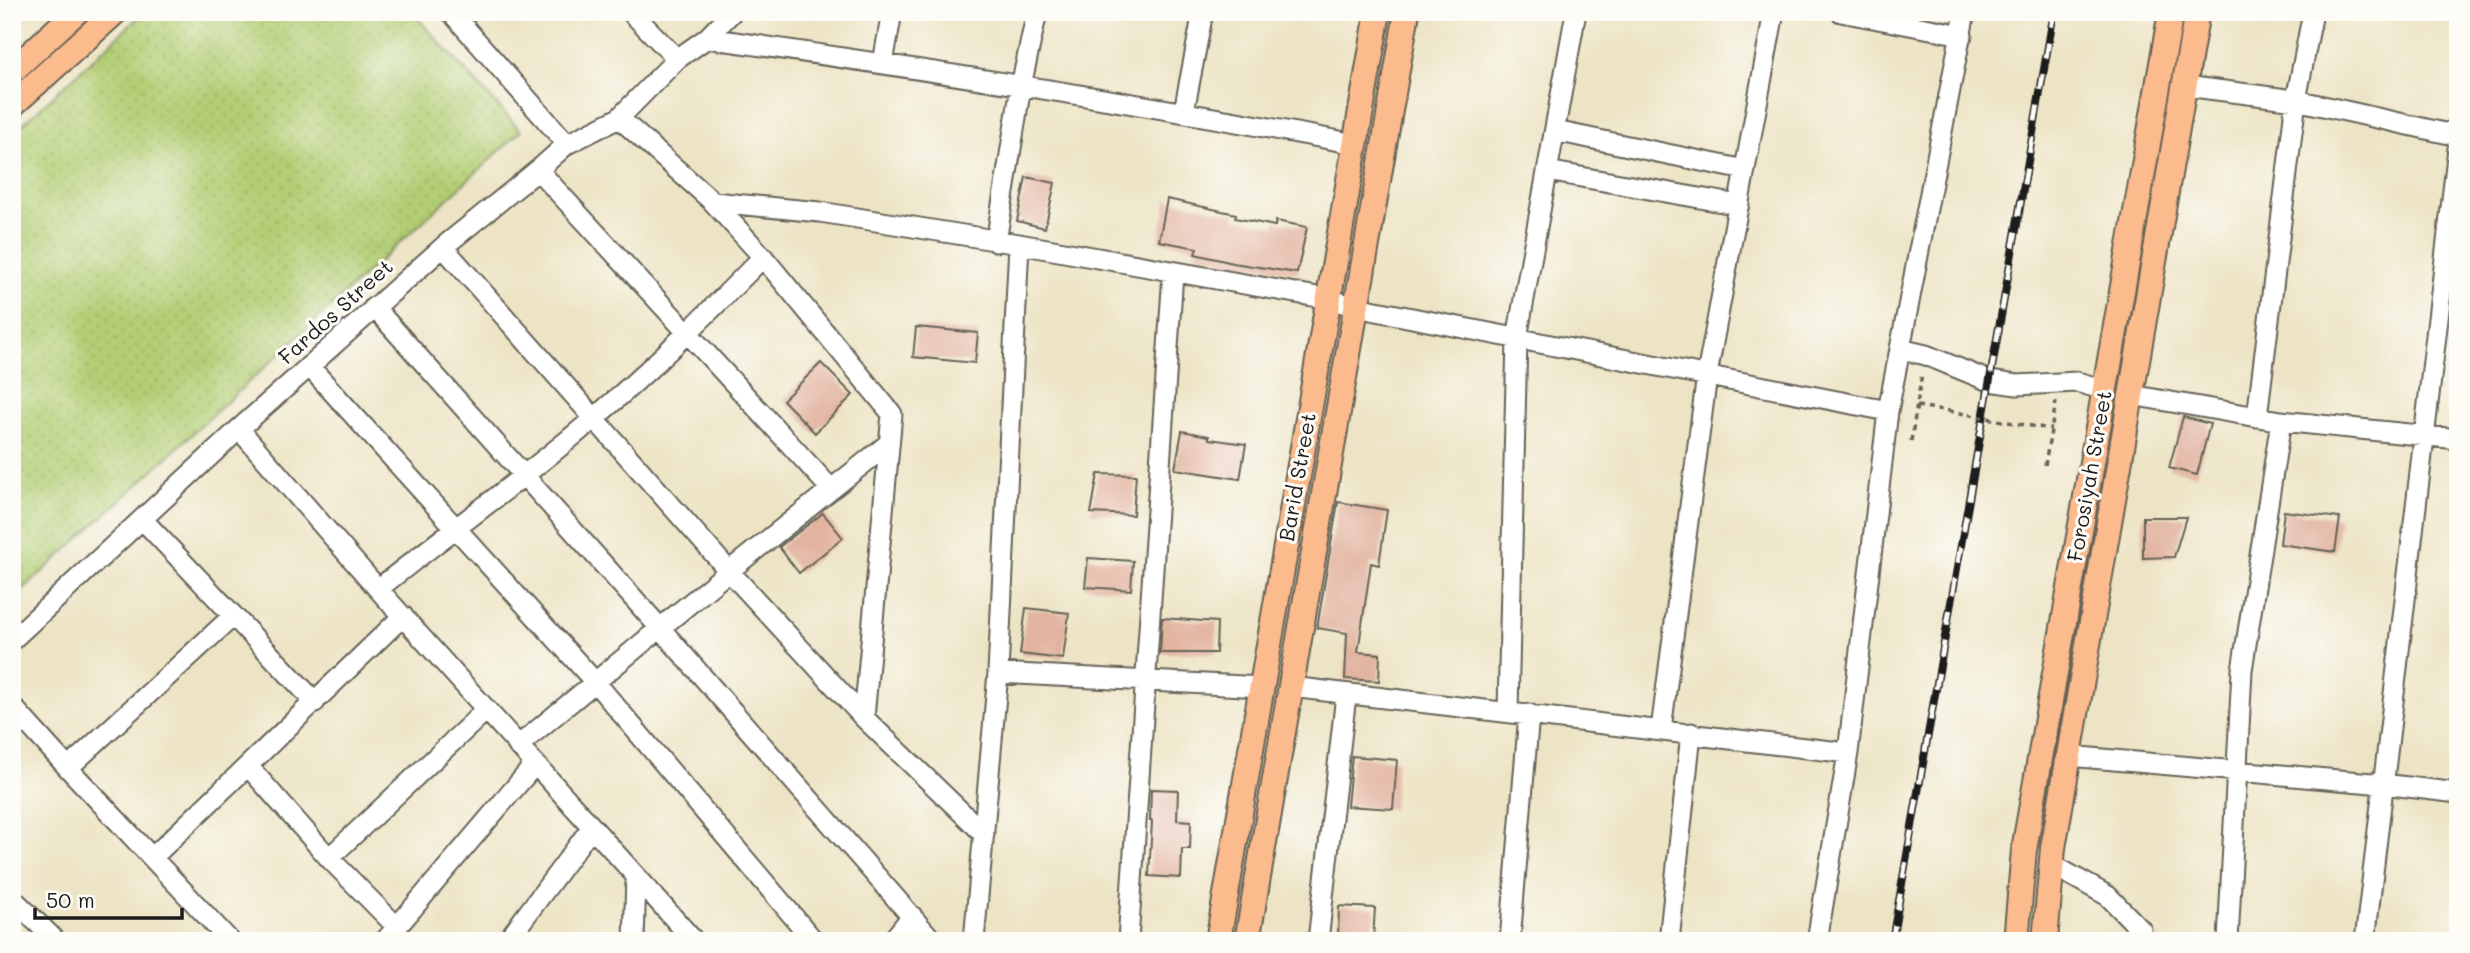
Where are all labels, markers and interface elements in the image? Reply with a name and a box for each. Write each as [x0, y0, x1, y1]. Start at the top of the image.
street label: Fardos Street [272, 252, 398, 369]
street label: Forosiyah Street [2060, 388, 2117, 563]
street label: Barid Street [1272, 410, 1321, 543]
scale bar [35, 876, 182, 920]
text: 50 m [46, 886, 95, 913]

